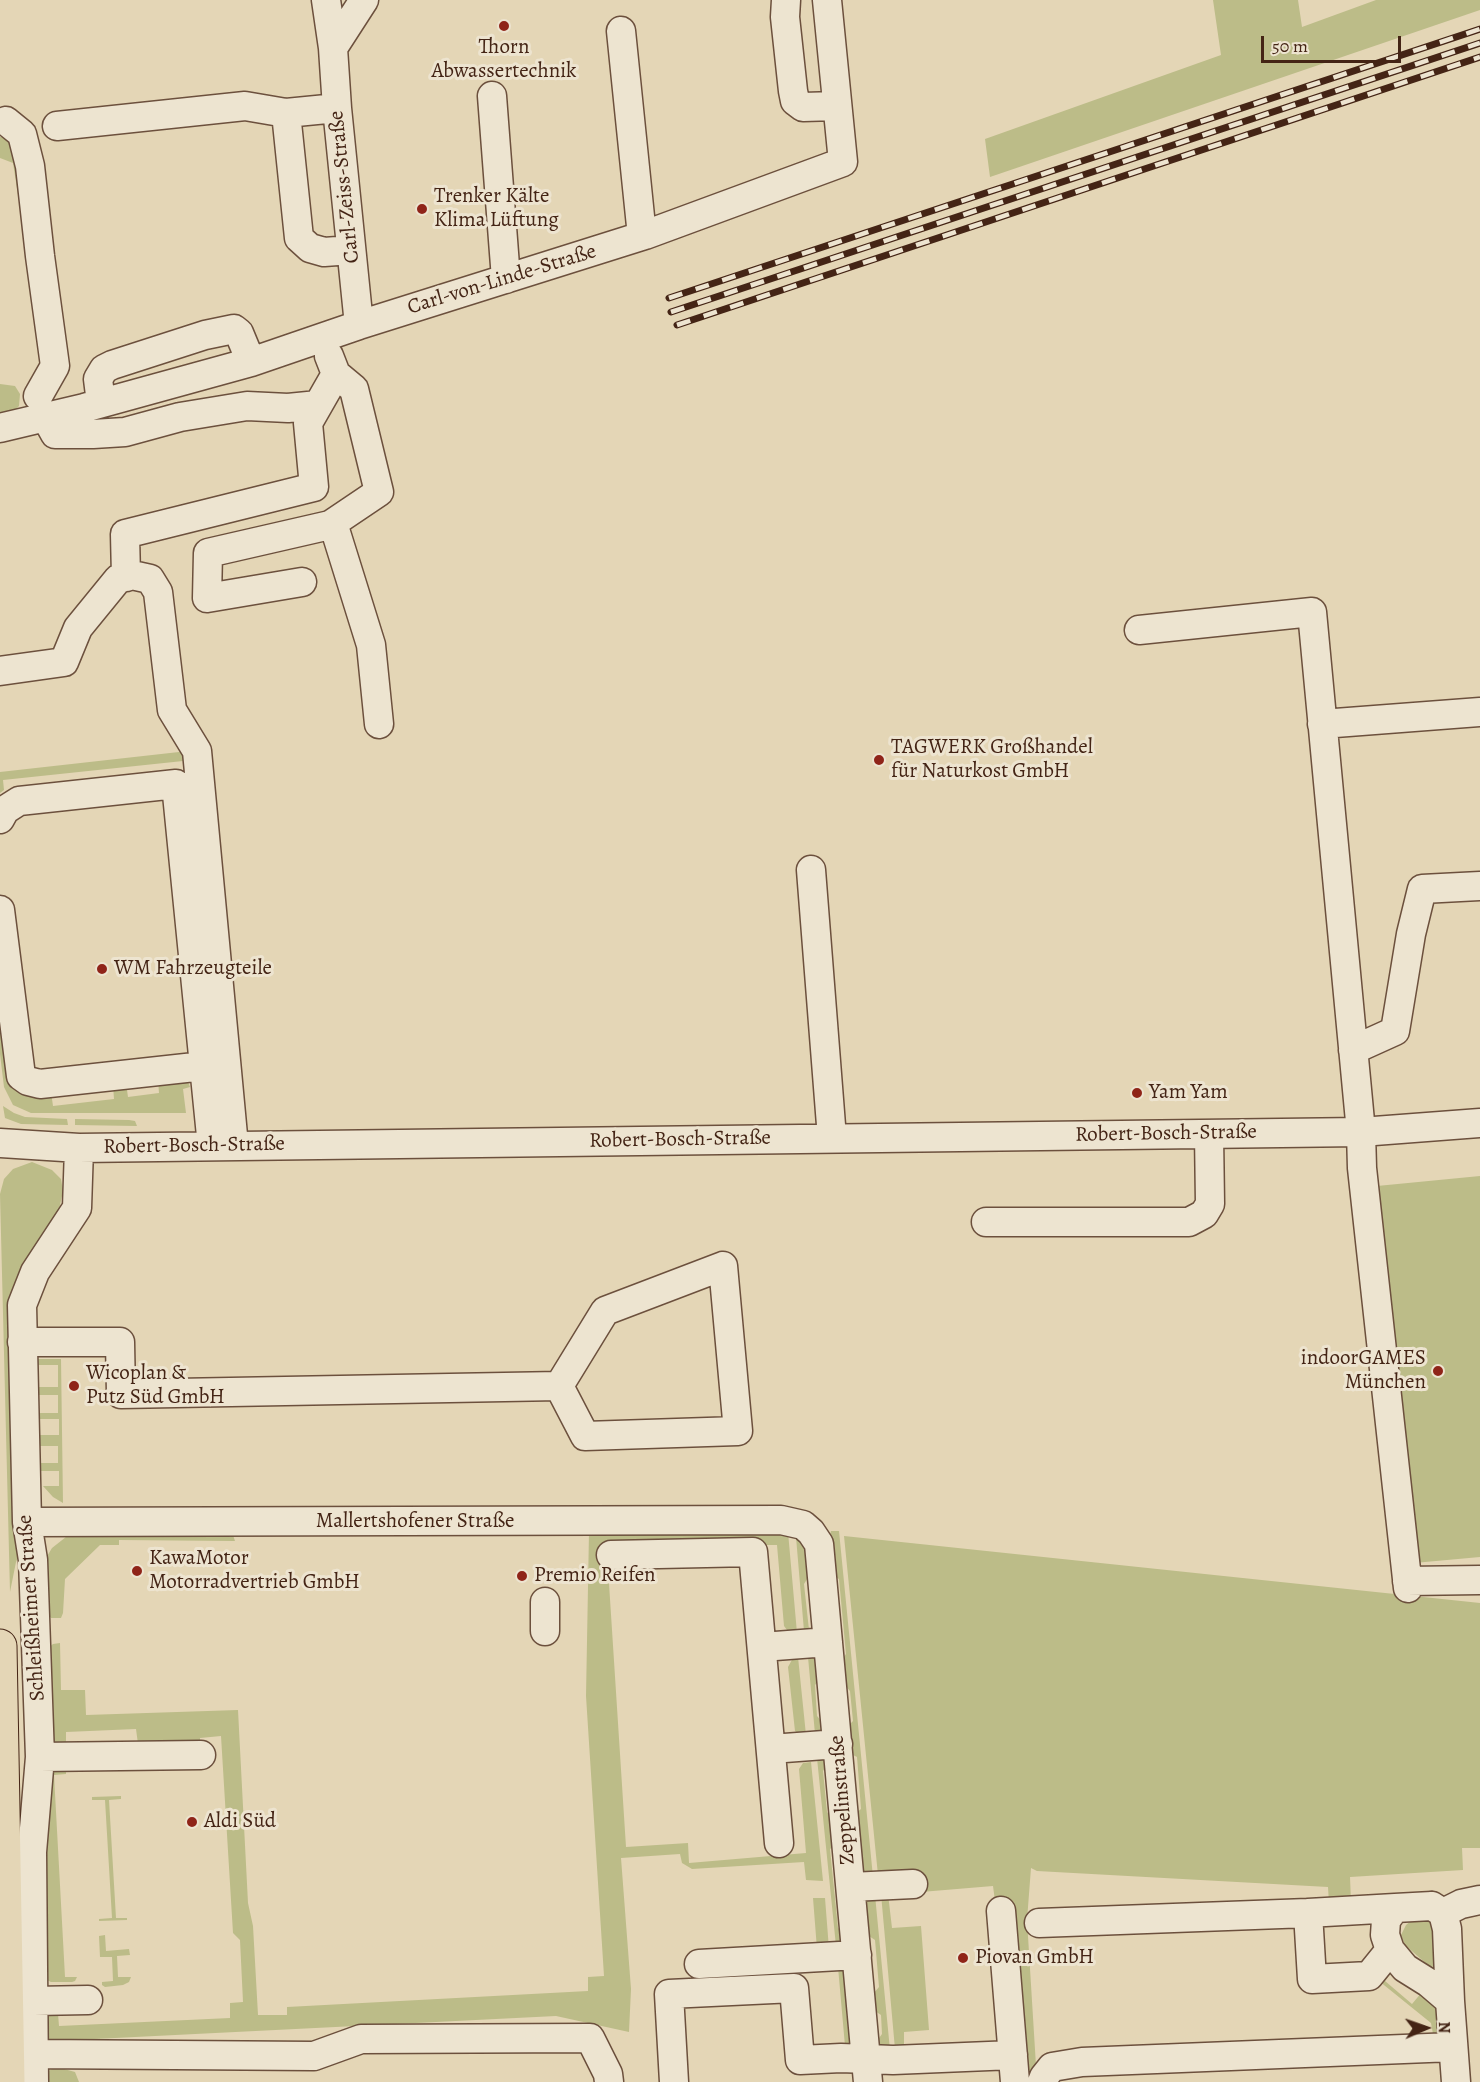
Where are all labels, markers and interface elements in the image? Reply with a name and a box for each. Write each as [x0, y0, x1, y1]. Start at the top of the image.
marker: Thorn Abwassertechnik [497, 19, 511, 33]
scale bar [1264, 24, 1404, 62]
text: 50 m [1272, 34, 1308, 58]
place label: Thorn Abwassertechnik [431, 35, 577, 85]
street label: Carl-Zeiss-Straße [324, 109, 366, 265]
place label: Trenker Kälte Klima Lüftung [434, 184, 559, 234]
marker: Trenker Kälte Klima Lüftung [415, 202, 429, 216]
street label: Carl-von-Linde-Straße [404, 239, 600, 321]
place label: TAGWERK Großhandel für Naturkost GmbH [891, 735, 1093, 785]
marker: TAGWERK Großhandel für Naturkost GmbH [872, 753, 886, 767]
place label: WM Fahrzeugteile [114, 956, 272, 982]
marker: WM Fahrzeugteile [95, 962, 109, 976]
place label: Yam Yam [1149, 1080, 1228, 1106]
marker: Yam Yam [1130, 1086, 1144, 1100]
street label: Robert-Bosch-Straße [1075, 1120, 1257, 1148]
street label: Robert-Bosch-Straße [589, 1126, 771, 1154]
street label: Robert-Bosch-Straße [103, 1132, 285, 1160]
place label: indoorGAMES München [1301, 1346, 1426, 1396]
place label: Wicoplan & Putz Süd GmbH [86, 1361, 225, 1411]
marker: indoorGAMES München [1431, 1364, 1445, 1378]
marker: Wicoplan & Putz Süd GmbH [67, 1379, 81, 1393]
street label: Mallertshofener Straße [316, 1509, 514, 1535]
street label: Schleißheimer Straße [13, 1514, 51, 1702]
place label: KawaMotor Motorradvertrieb GmbH [149, 1546, 360, 1596]
place label: Premio Reifen [534, 1563, 656, 1589]
marker: KawaMotor Motorradvertrieb GmbH [130, 1564, 144, 1578]
marker: Premio Reifen [515, 1569, 529, 1583]
street label: Zeppelinstraße [825, 1734, 861, 1866]
place label: Aldi Süd [204, 1809, 276, 1835]
marker: Aldi Süd [185, 1815, 199, 1829]
place label: Piovan GmbH [975, 1945, 1094, 1971]
marker: Piovan GmbH [956, 1951, 970, 1965]
north arrow [1396, 1998, 1456, 2058]
text: N [1433, 2021, 1455, 2034]

